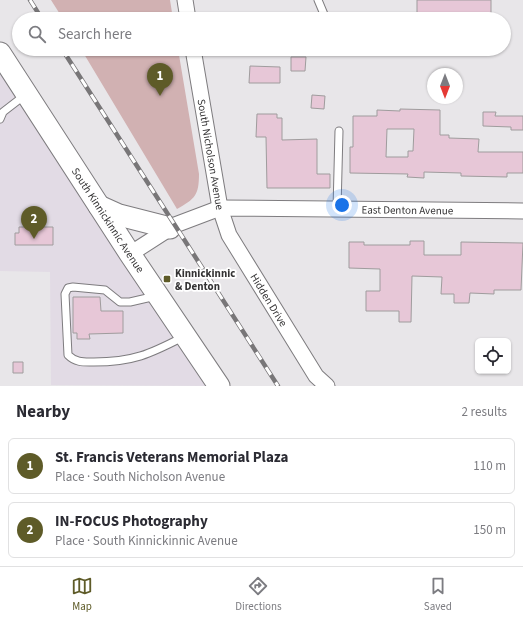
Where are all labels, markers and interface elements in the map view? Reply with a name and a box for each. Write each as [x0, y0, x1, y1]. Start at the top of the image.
search box [12, 12, 511, 56]
icon: search [26, 23, 48, 45]
text: Search here [58, 24, 132, 45]
pin: 1 [147, 63, 173, 96]
north arrow [427, 68, 463, 104]
street label: South Nicholson Avenue [194, 98, 227, 212]
street label: South Kinnickinnic Avenue [68, 165, 148, 276]
your location [332, 195, 352, 215]
street label: East Denton Avenue [361, 202, 454, 218]
pin: 2 [21, 206, 47, 239]
place label: Kinnickinnic & Denton [175, 266, 235, 294]
street label: Hidden Drive [247, 271, 291, 330]
marker: Kinnickinnic & Denton [162, 274, 172, 284]
map controls [475, 338, 511, 374]
button: locate [475, 338, 511, 374]
text: Nearby [16, 400, 70, 424]
text: 2 results [462, 403, 507, 421]
text: St. Francis Veterans Memorial Plaza [55, 447, 288, 468]
text: 1 [27, 457, 33, 475]
text: 110 m [473, 457, 506, 475]
text: Place · South Nicholson Avenue [55, 468, 225, 486]
text: IN-FOCUS Photography [55, 511, 208, 532]
text: 2 [27, 521, 33, 539]
text: 150 m [473, 521, 506, 539]
text: Place · South Kinnickinnic Avenue [55, 532, 238, 550]
tab: Map [71, 575, 93, 614]
tab: Directions [235, 575, 282, 614]
tab: Saved [424, 575, 452, 614]

